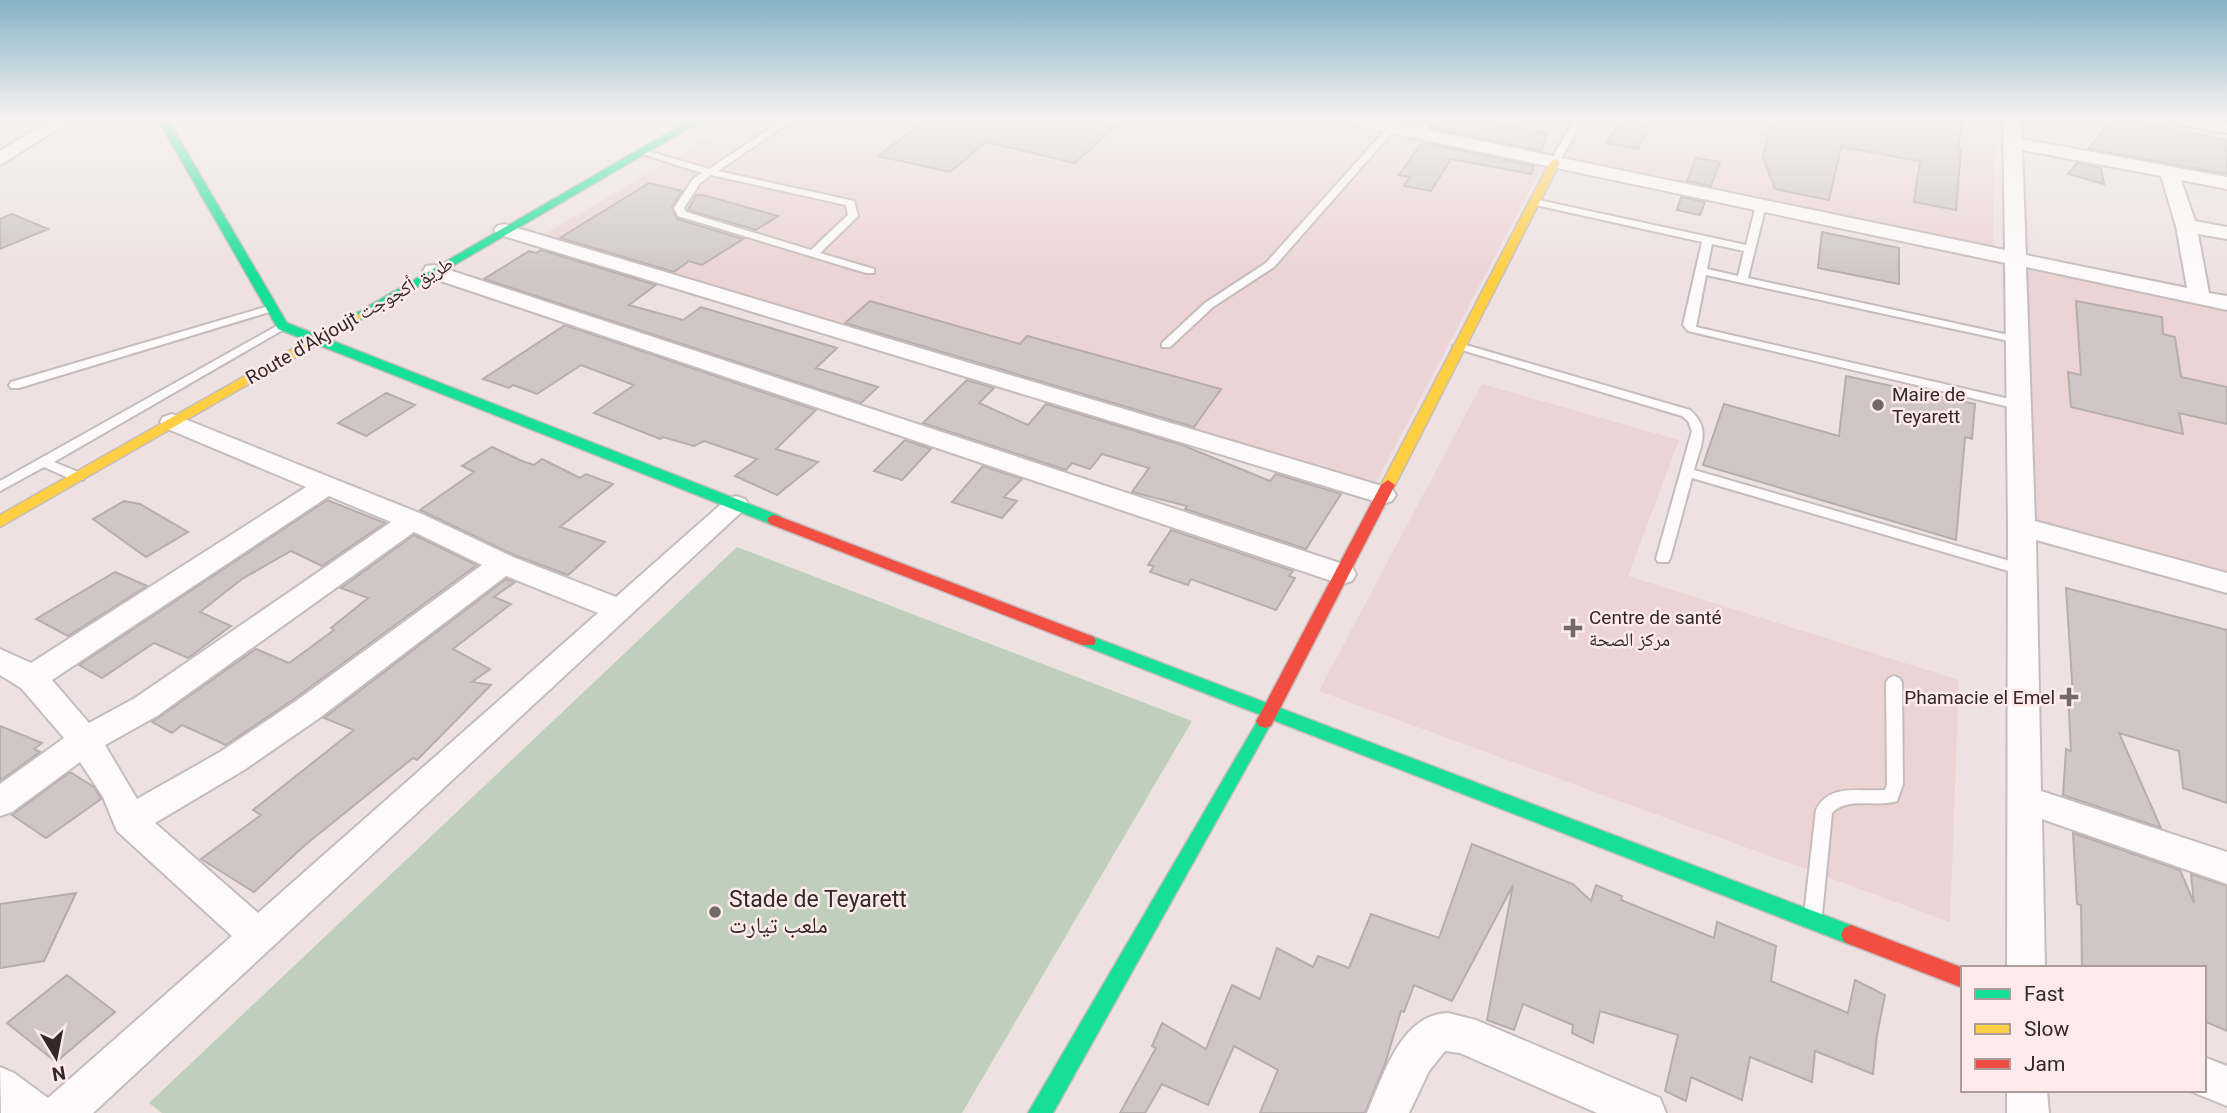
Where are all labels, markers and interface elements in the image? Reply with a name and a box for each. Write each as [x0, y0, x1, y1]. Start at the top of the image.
street label: Route d'Akjoujt طريق أكجوجت [242, 252, 457, 389]
place label: Maire de Teyarett [1892, 383, 1965, 428]
marker: Maire de Teyarett [1870, 397, 1886, 413]
place label: Centre de santé مركز الصحة [1589, 606, 1722, 651]
marker: Centre de santé مركز الصحة [1563, 618, 1583, 638]
place label: Phamacie el Emel [1904, 686, 2055, 709]
marker: Phamacie el Emel [2061, 689, 2077, 705]
place label: Stade de Teyarett ملعب تيارت [729, 886, 907, 939]
marker: Stade de Teyarett ملعب تيارت [707, 904, 723, 920]
legend [1961, 966, 2206, 1092]
text: Fast [2024, 982, 2065, 1006]
text: Slow [2024, 1017, 2070, 1041]
north arrow [21, 1022, 91, 1092]
text: Jam [2024, 1052, 2065, 1076]
text: N [50, 1061, 67, 1086]

